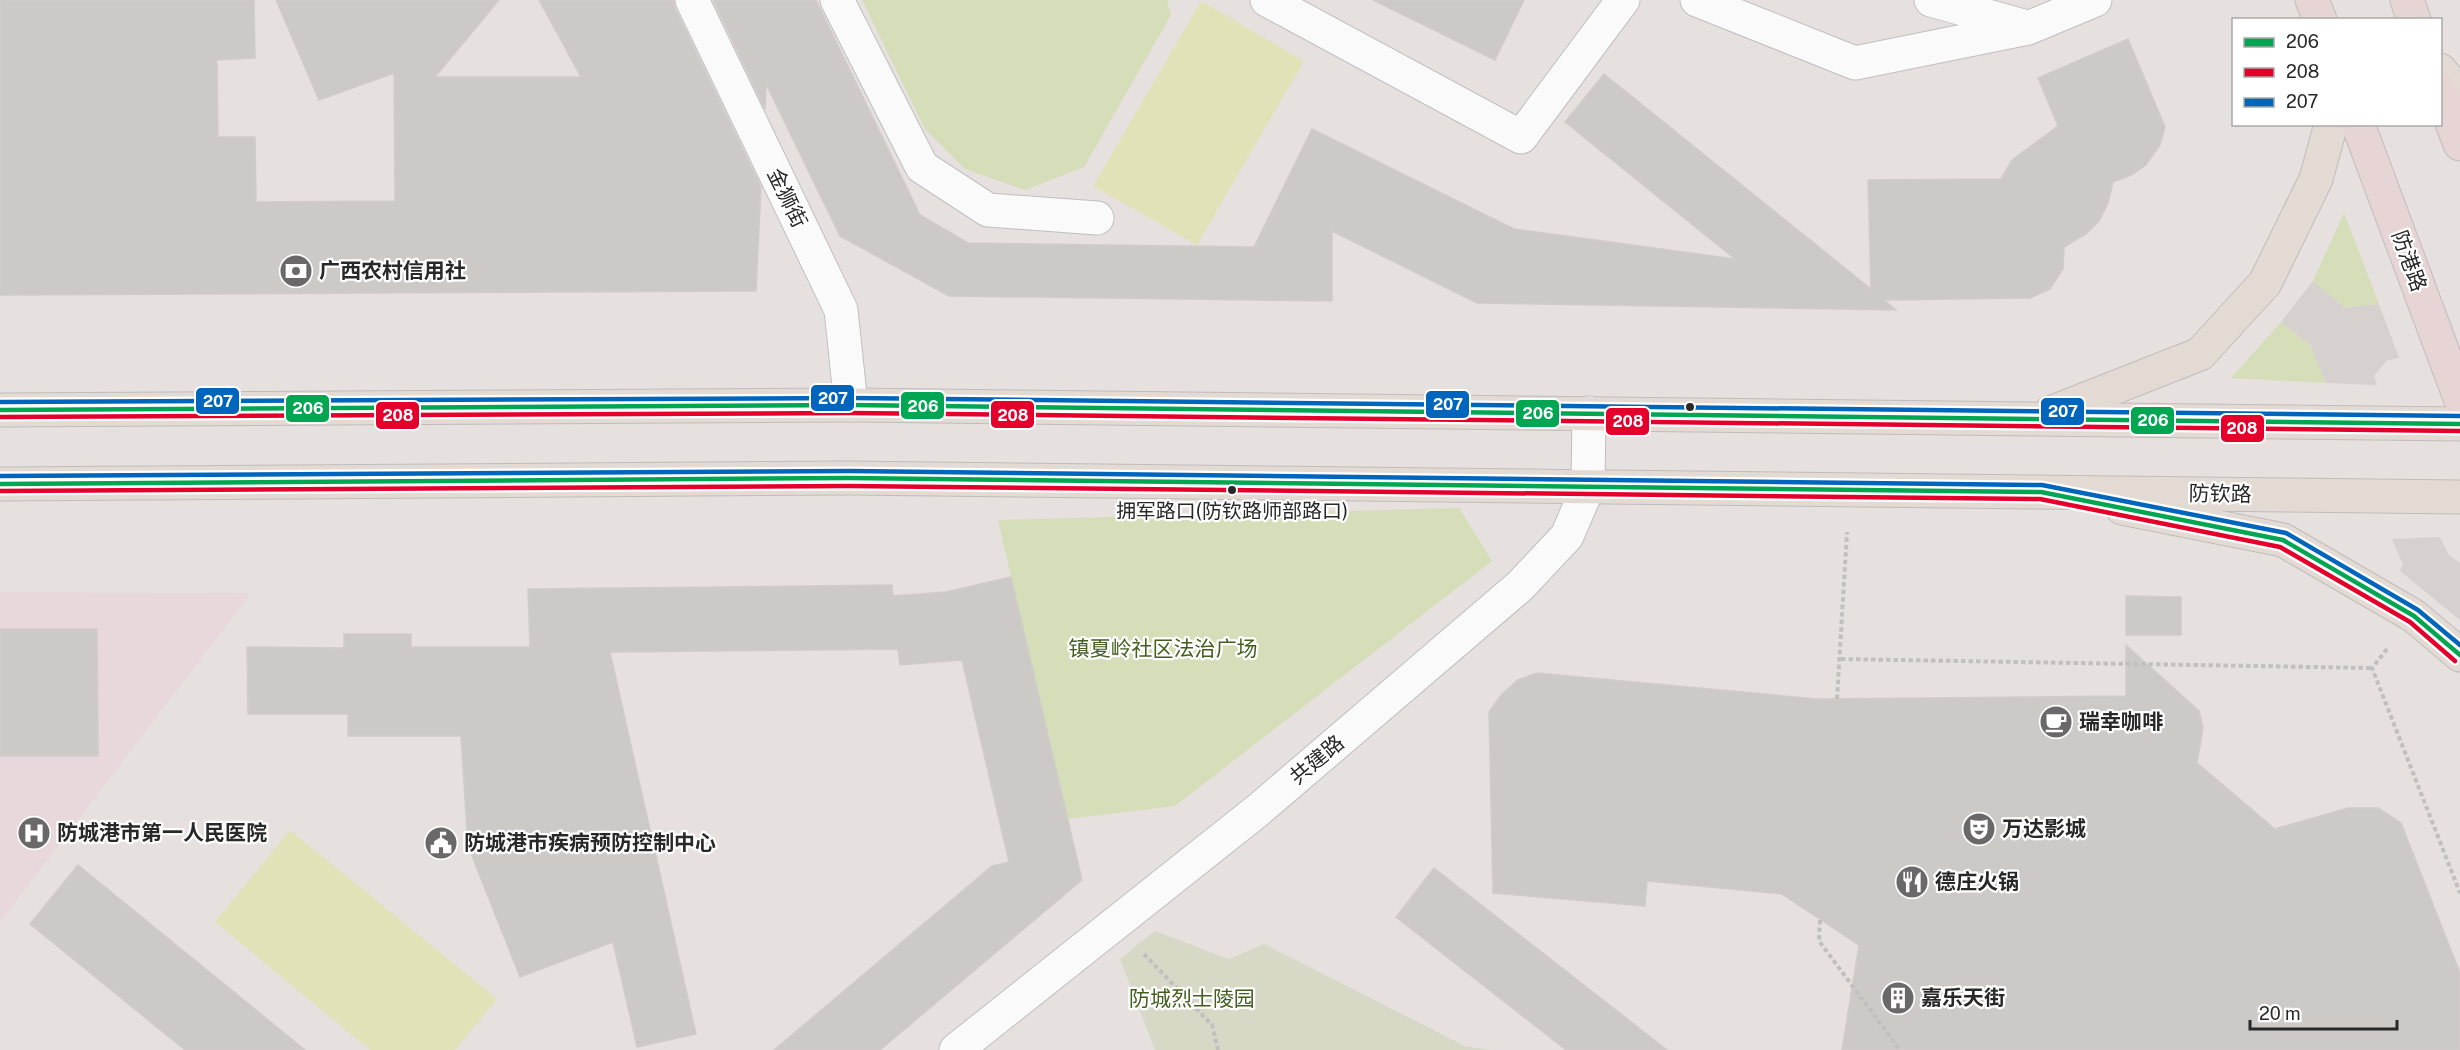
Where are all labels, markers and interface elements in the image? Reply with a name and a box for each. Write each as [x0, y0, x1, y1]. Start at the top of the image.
legend [2232, 18, 2442, 126]
text: 206 [2286, 31, 2319, 52]
text: 208 [2286, 61, 2319, 82]
text: 207 [2286, 91, 2318, 112]
street label: 金狮街 [762, 164, 812, 232]
street label: 防港路 [2387, 227, 2432, 295]
bank icon: 广西农村信用社 [278, 253, 314, 289]
place label: 广西农村信用社 [319, 258, 466, 283]
line badge: 207 [810, 384, 855, 412]
line badge: 207 [195, 387, 240, 415]
text: 207 [818, 389, 848, 408]
line badge: 207 [1425, 390, 1470, 419]
line badge: 206 [900, 391, 945, 420]
text: 207 [203, 392, 233, 411]
line badge: 206 [285, 394, 330, 423]
text: 207 [1433, 395, 1463, 414]
text: 206 [908, 397, 939, 416]
line badge: 207 [2040, 397, 2085, 426]
text: 206 [293, 399, 324, 418]
line badge: 206 [1515, 399, 1560, 428]
line badge: 208 [990, 400, 1035, 429]
line badge: 208 [375, 401, 420, 430]
unlabelled marker [1684, 401, 1696, 413]
text: 207 [2048, 402, 2078, 421]
text: 206 [1523, 404, 1554, 423]
text: 208 [382, 406, 414, 425]
text: 208 [997, 406, 1029, 425]
line badge: 206 [2130, 406, 2175, 435]
line badge: 208 [1605, 407, 1650, 436]
text: 206 [2138, 411, 2169, 430]
text: 208 [1612, 412, 1644, 431]
line badge: 208 [2220, 414, 2265, 443]
text: 208 [2226, 419, 2258, 438]
street label: 防钦路 [2188, 480, 2252, 507]
marker: 拥军路口(防钦路师部路口) [1226, 484, 1238, 496]
place label: 拥军路口(防钦路师部路口) [1116, 499, 1348, 523]
park label: 镇夏岭社区法治广场 [1069, 636, 1258, 661]
cafe icon: 瑞幸咖啡 [2038, 704, 2074, 740]
place label: 瑞幸咖啡 [2079, 709, 2163, 734]
street label: 共建路 [1285, 730, 1349, 789]
theatre icon: 万达影城 [1961, 811, 1997, 847]
hospital icon: 防城港市第一人民医院 [16, 815, 52, 851]
place label: 万达影城 [2002, 816, 2086, 841]
place label: 防城港市第一人民医院 [57, 820, 267, 845]
public building icon: 防城港市疾病预防控制中心 [423, 825, 459, 861]
place label: 防城港市疾病预防控制中心 [464, 830, 716, 855]
restaurant icon: 德庄火锅 [1894, 864, 1930, 900]
place label: 德庄火锅 [1935, 869, 2019, 894]
building icon: 嘉乐天街 [1880, 980, 1916, 1016]
place label: 嘉乐天街 [1921, 985, 2005, 1010]
park label: 防城烈士陵园 [1129, 986, 1255, 1011]
scale bar [2250, 993, 2397, 1031]
text: 20 m [2259, 1003, 2301, 1024]

